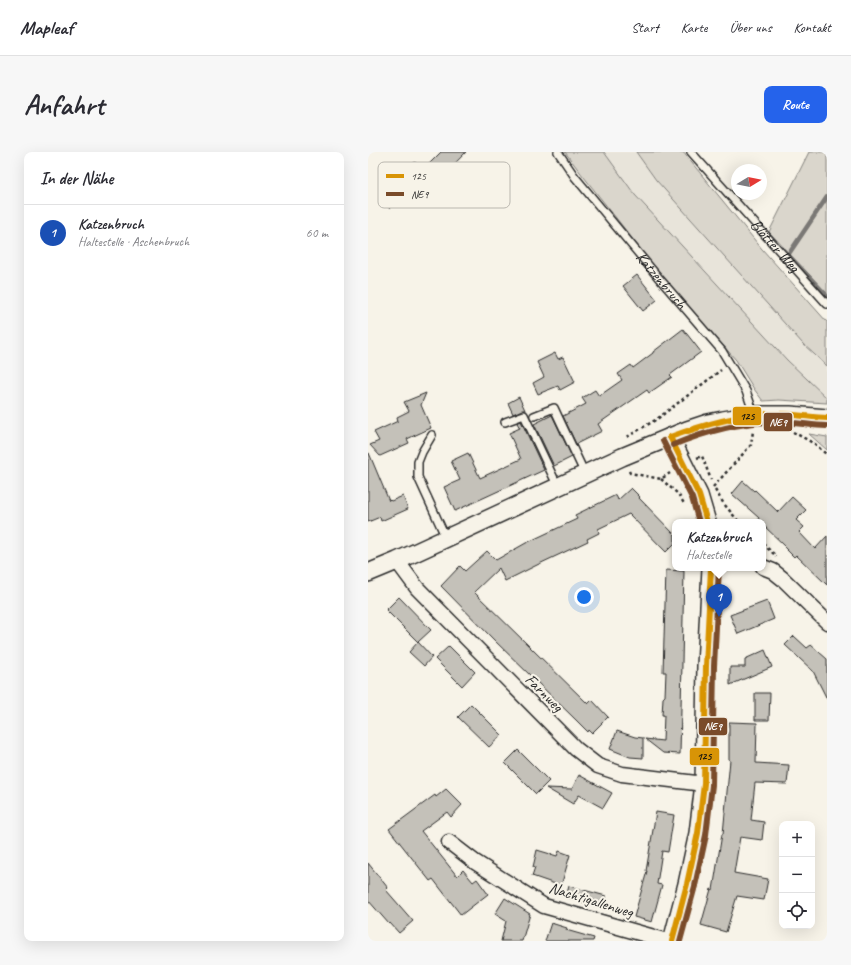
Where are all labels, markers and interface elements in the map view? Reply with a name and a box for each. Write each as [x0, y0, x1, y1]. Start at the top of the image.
text: Mapleaf [20, 16, 73, 40]
text: Start [631, 19, 659, 36]
text: Karte [681, 19, 707, 36]
text: Über uns [729, 19, 771, 36]
text: Kontakt [793, 19, 831, 36]
button: Route [764, 86, 827, 123]
text: Anfahrt [24, 87, 104, 122]
legend [378, 162, 510, 208]
north arrow [731, 164, 767, 200]
text: In der Nähe [40, 168, 113, 189]
text: 125 [411, 169, 427, 183]
text: NE9 [411, 187, 429, 201]
text: Katzenbruch [78, 215, 144, 234]
street label: Blötter Weg [746, 215, 805, 278]
text: 1 [50, 225, 56, 241]
text: 60 m [306, 225, 328, 241]
text: Haltestelle · Aschenbruch [78, 234, 189, 250]
street label: Katzenbruch [631, 248, 692, 315]
line badge: 125 [732, 406, 762, 426]
text: 125 [740, 409, 756, 423]
line badge: NE9 [763, 412, 793, 432]
text: NE9 [769, 415, 788, 429]
popup [672, 519, 766, 571]
text: Katzenbruch [686, 528, 752, 547]
text: Haltestelle [686, 547, 731, 563]
pin: 1 [706, 584, 732, 617]
your location [574, 587, 594, 607]
street label: Farnweg [521, 670, 568, 717]
line badge: NE9 [698, 717, 728, 736]
text: NE9 [704, 719, 723, 733]
line badge: 125 [689, 747, 720, 766]
text: 125 [697, 749, 713, 763]
map controls [779, 821, 815, 929]
button: + [779, 821, 815, 857]
button: − [779, 857, 815, 893]
street label: Nachtigallenweg [546, 878, 637, 923]
button: locate [779, 893, 815, 929]

